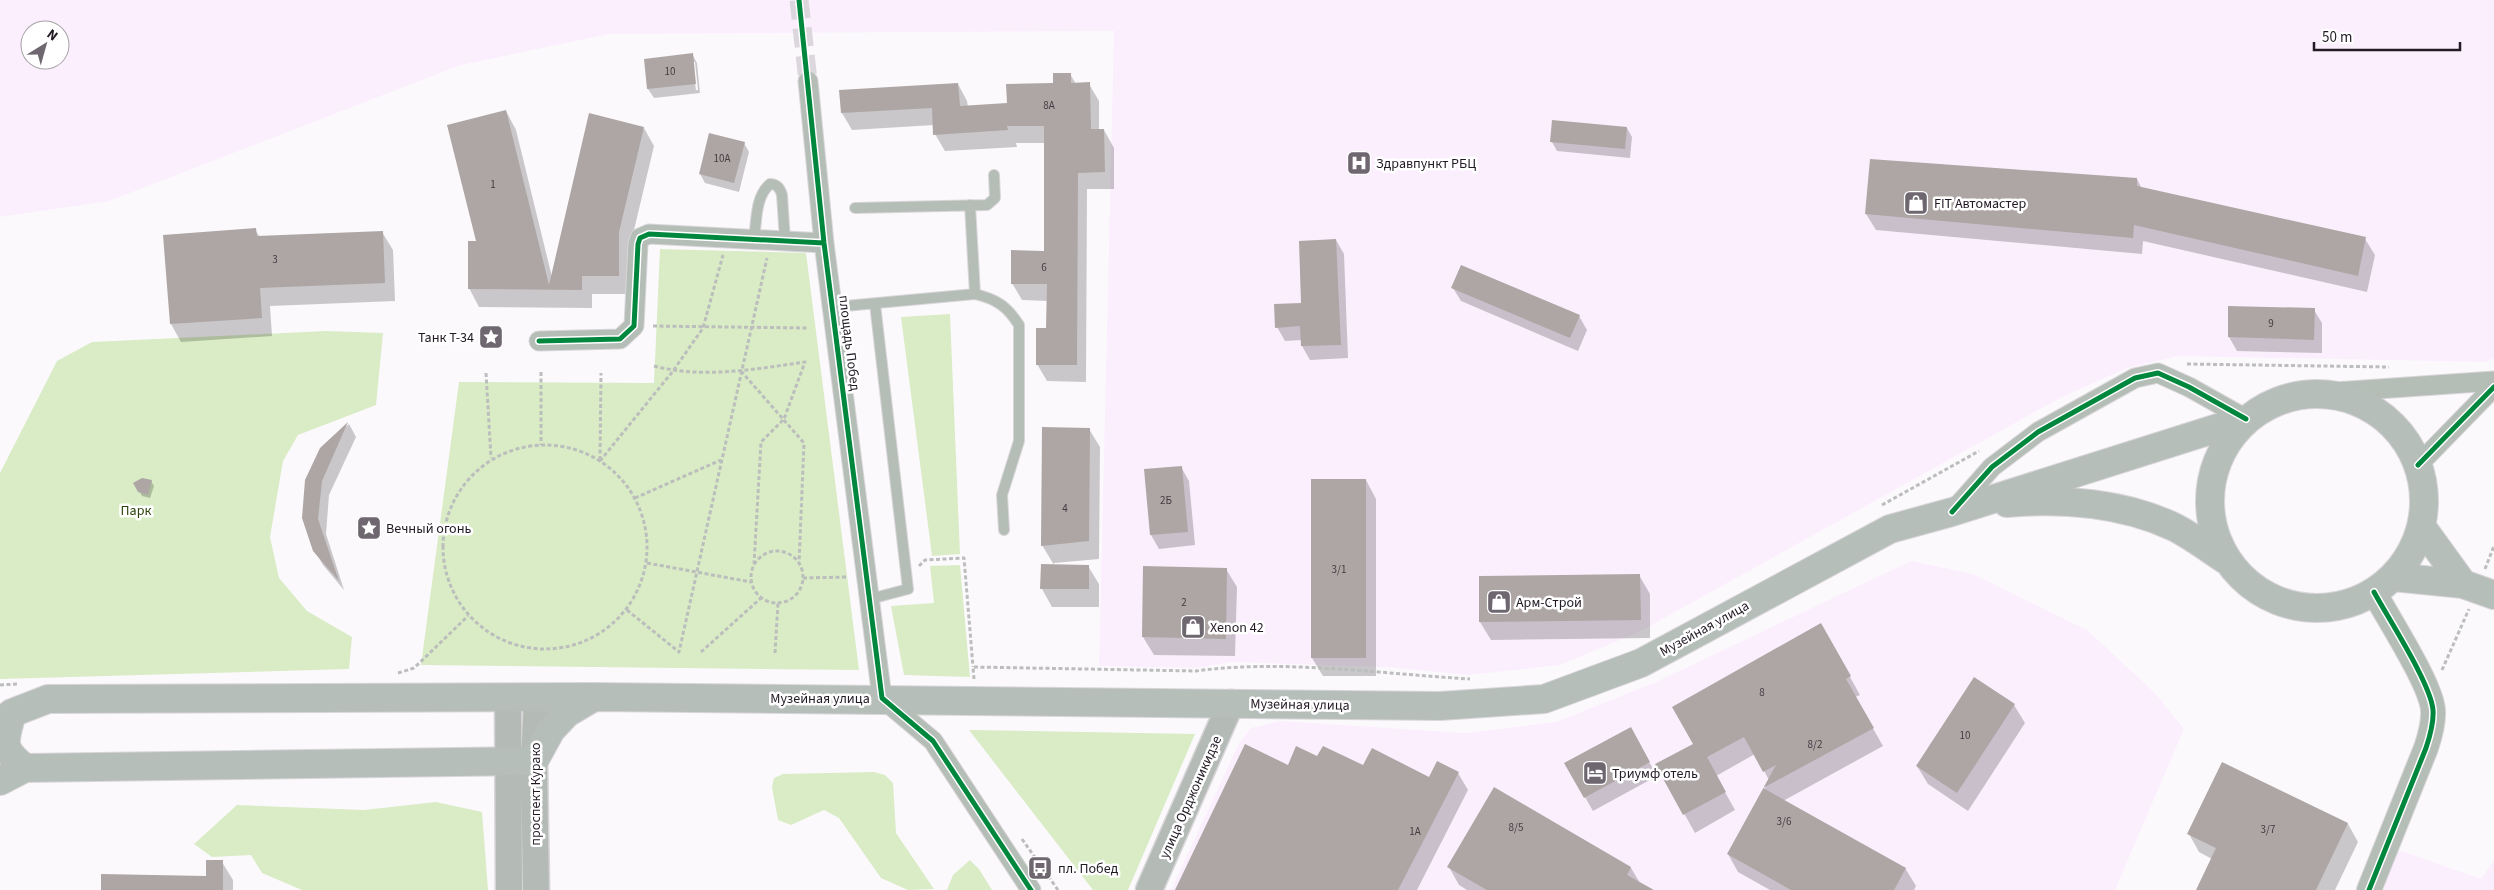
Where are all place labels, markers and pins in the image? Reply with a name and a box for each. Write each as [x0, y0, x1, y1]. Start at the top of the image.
hospital icon: Здравпункт РБЦ [1346, 150, 1372, 176]
place label: Здравпункт РБЦ [1376, 154, 1476, 174]
shop icon: FIT Автомастер [1903, 190, 1929, 216]
place label: FIT Автомастер [1934, 194, 2026, 214]
place icon: Танк Т-34 [478, 324, 504, 350]
place label: Танк Т-34 [418, 328, 474, 348]
place icon: Вечный огонь [356, 515, 382, 541]
place label: Вечный огонь [386, 519, 472, 539]
shop icon: Арм-Строй [1486, 589, 1512, 615]
place label: Арм-Строй [1516, 593, 1582, 613]
shop icon: Xenon 42 [1180, 614, 1206, 640]
place label: Xenon 42 [1210, 618, 1264, 638]
hotel icon: Триумф отель [1582, 760, 1608, 786]
place label: Триумф отель [1612, 764, 1698, 784]
bus stop icon: пл. Побед [1027, 855, 1053, 881]
place label: пл. Побед [1058, 859, 1119, 879]

